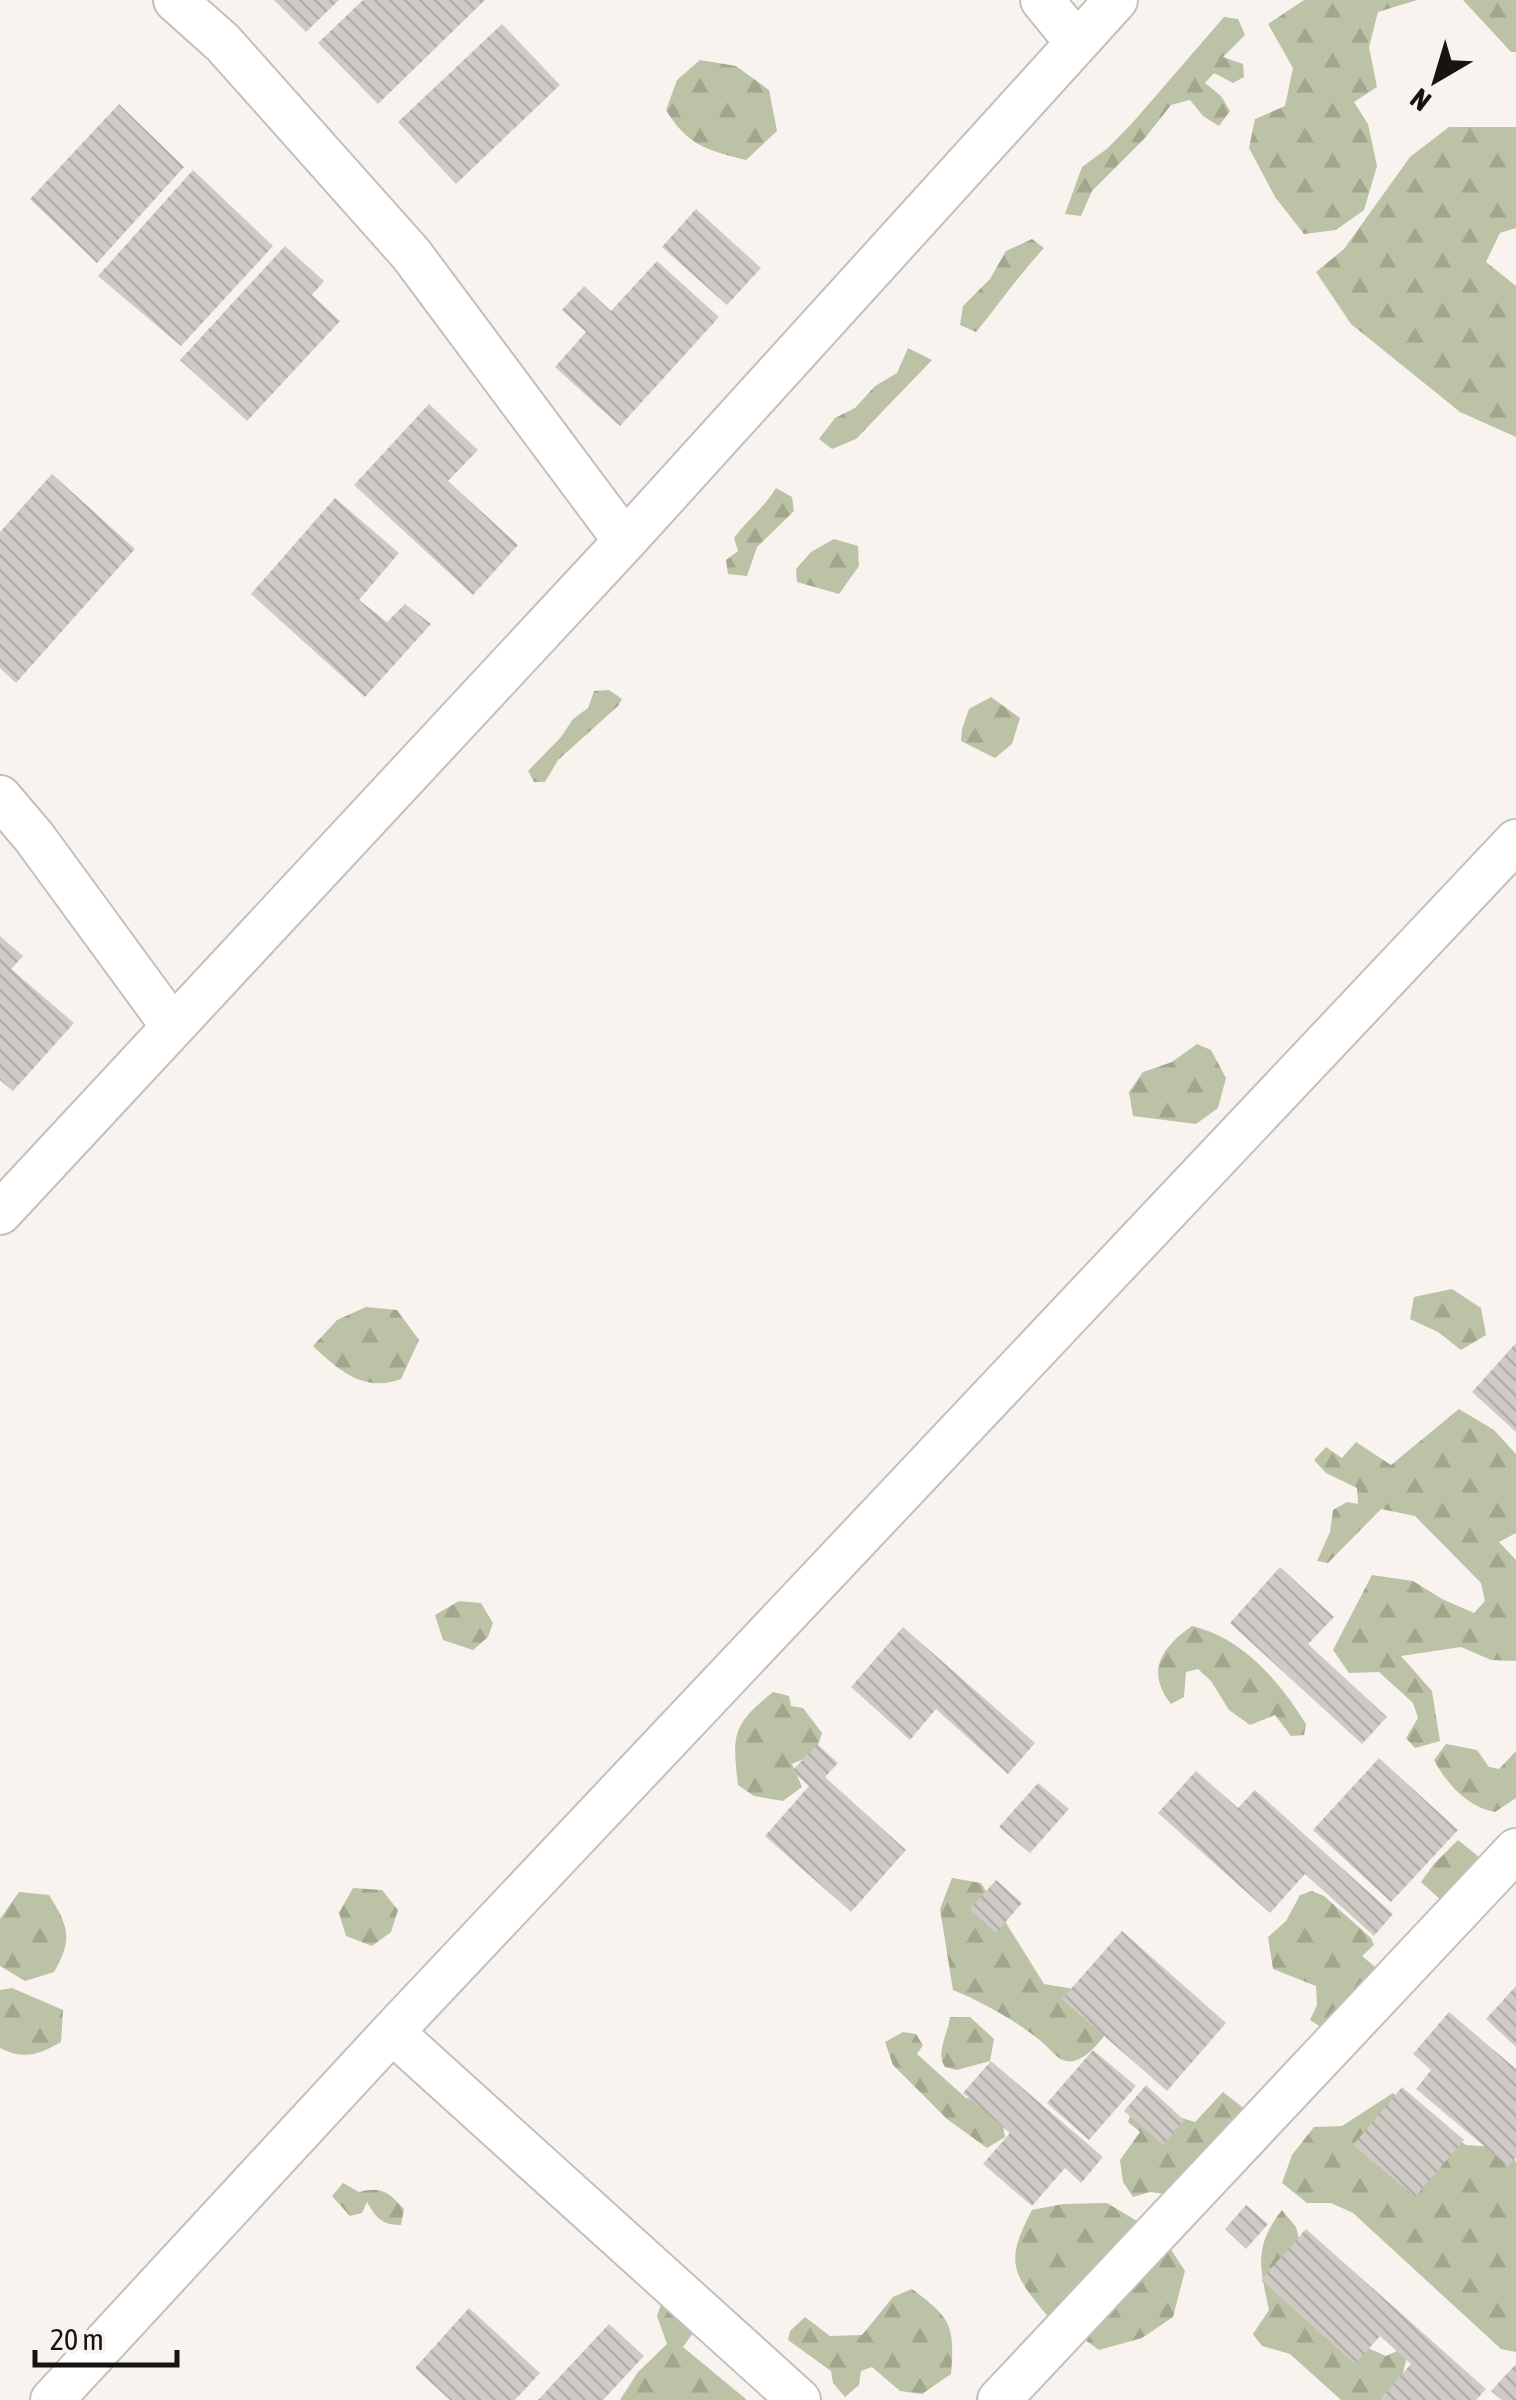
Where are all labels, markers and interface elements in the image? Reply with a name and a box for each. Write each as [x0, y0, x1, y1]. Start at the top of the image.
north arrow [1386, 30, 1486, 130]
text: N [1404, 82, 1437, 117]
scale bar [35, 2305, 178, 2367]
text: 20 m [50, 2322, 104, 2356]

